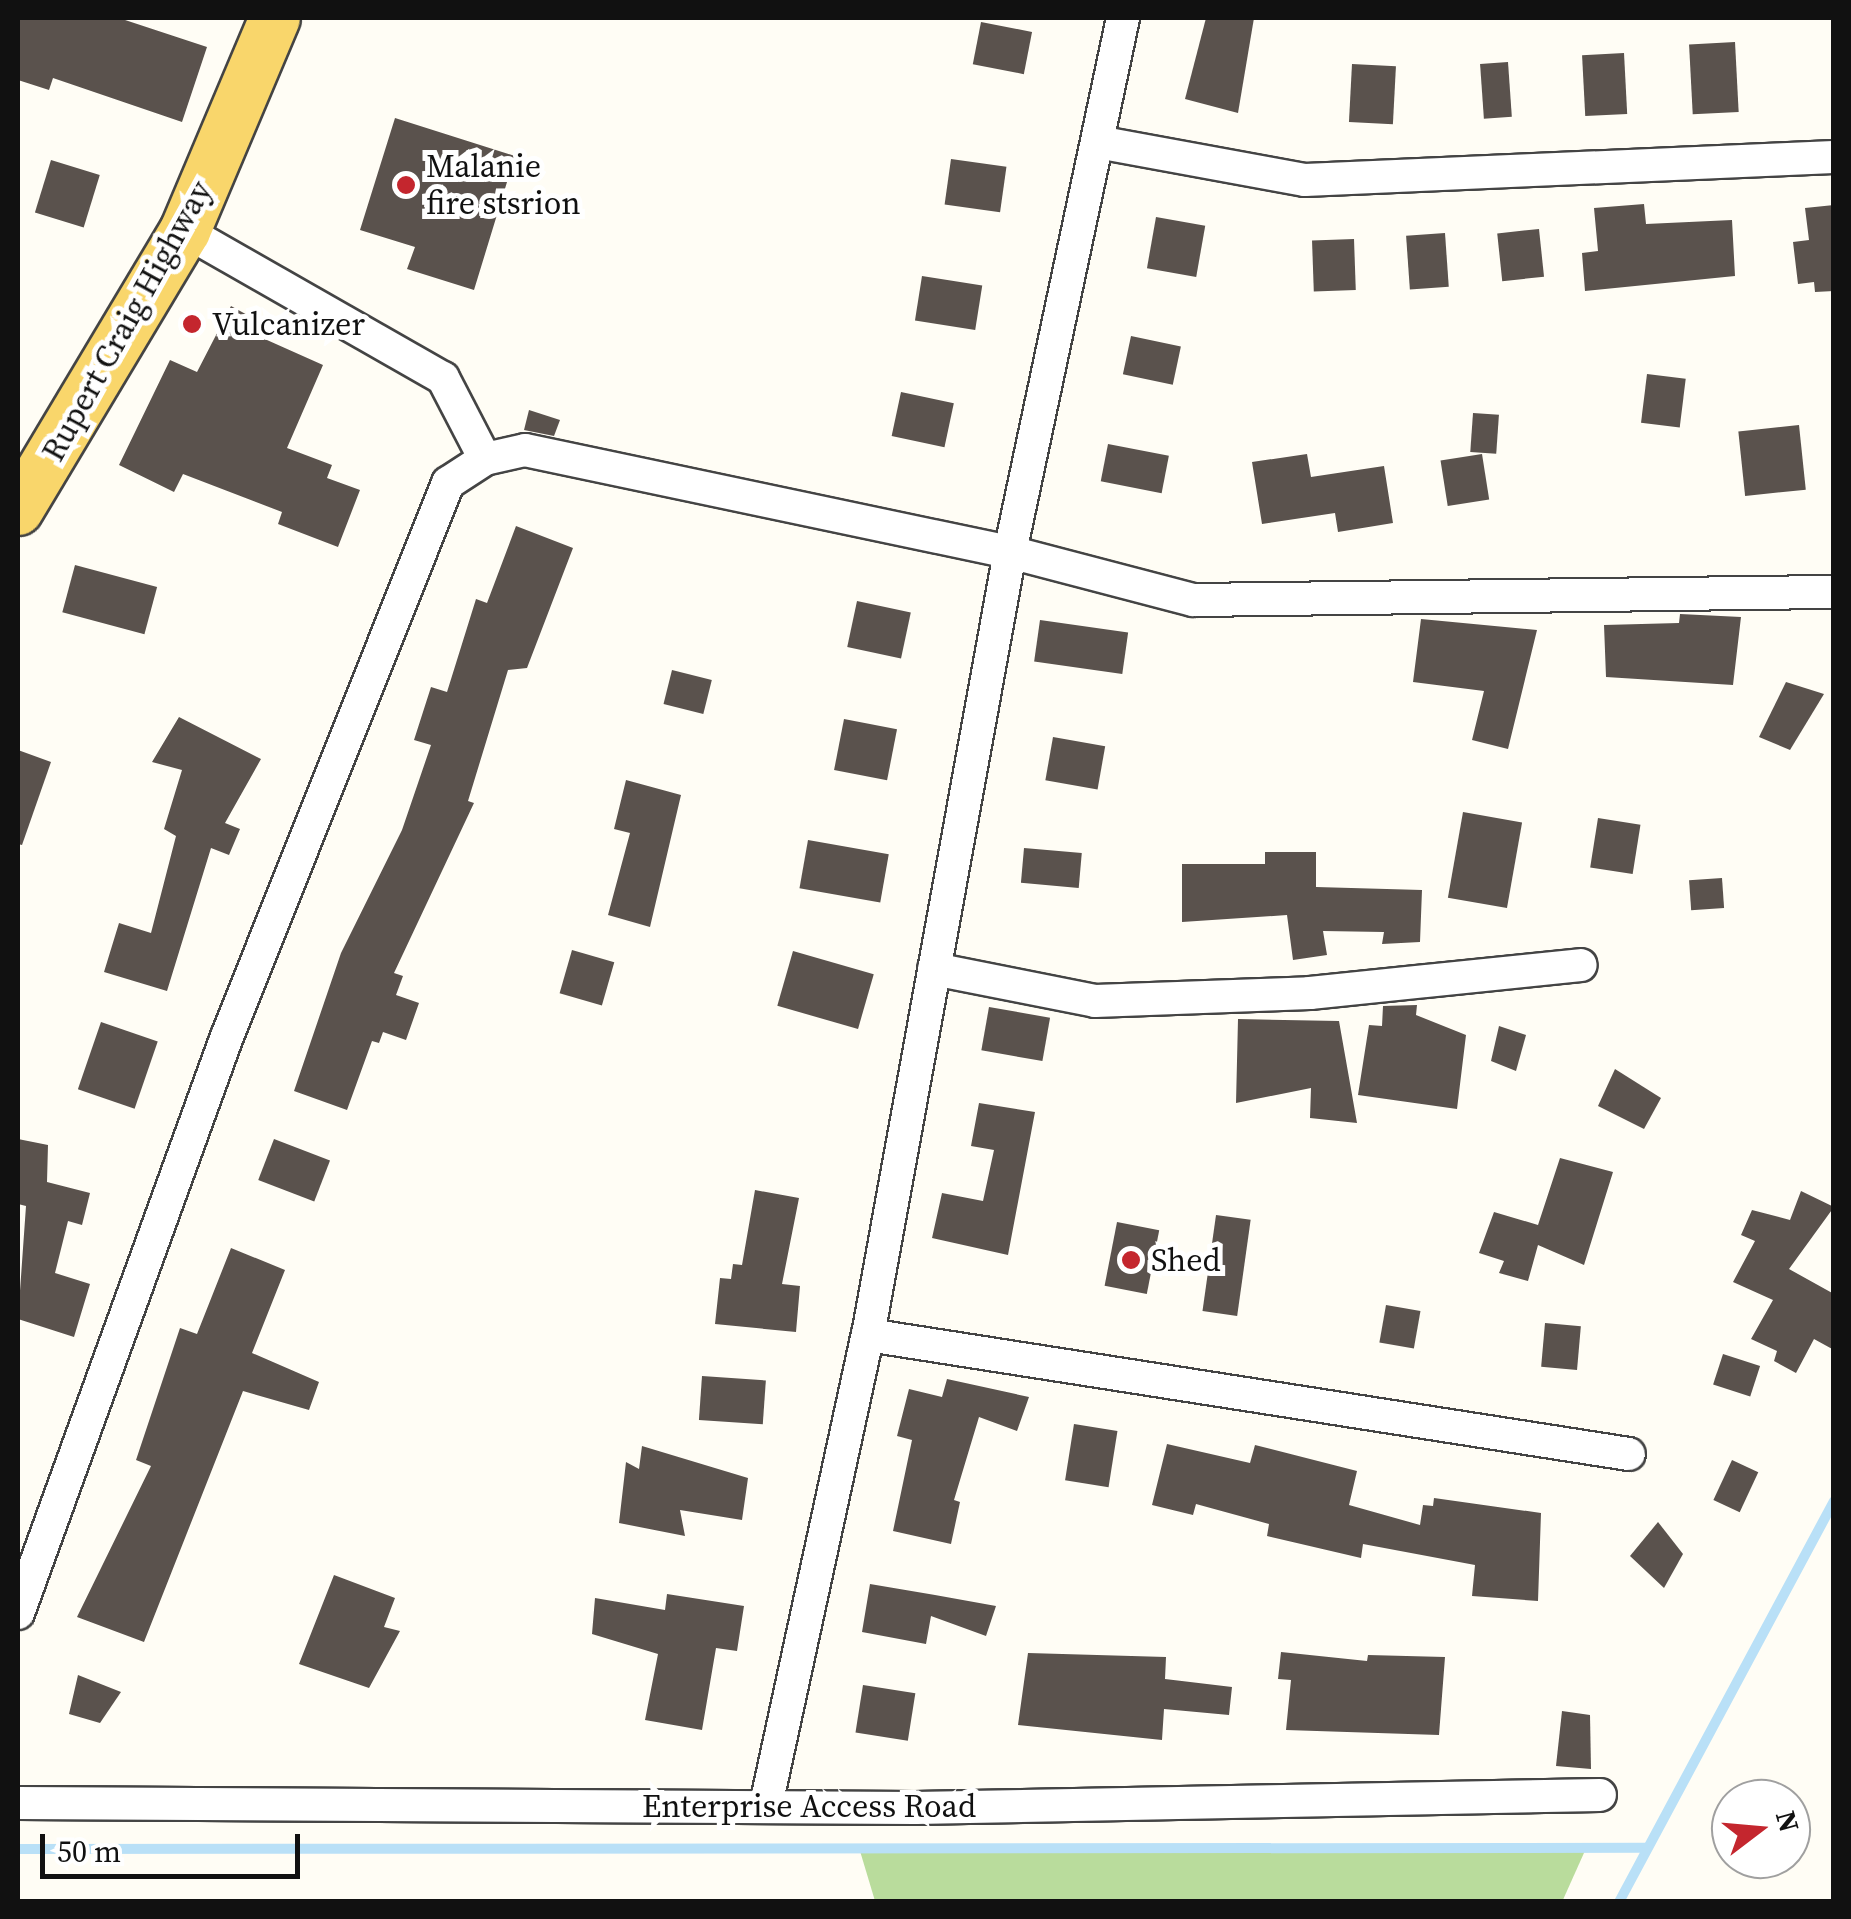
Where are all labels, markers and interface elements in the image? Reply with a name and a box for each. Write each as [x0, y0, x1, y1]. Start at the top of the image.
place label: Malanie fire stsrion [426, 148, 581, 223]
street label: Rupert Craig Highway [34, 174, 220, 468]
marker: Malanie fire stsrion [395, 174, 417, 196]
place label: Vulcanizer [212, 305, 365, 343]
marker: Vulcanizer [181, 313, 203, 335]
place label: Shed [1151, 1241, 1221, 1279]
marker: Shed [1120, 1249, 1142, 1271]
north arrow [1711, 1779, 1811, 1879]
street label: Enterprise Access Road [642, 1787, 976, 1825]
text: N [1767, 1806, 1809, 1836]
scale bar [45, 1814, 305, 1876]
text: 50 m [57, 1831, 121, 1872]

